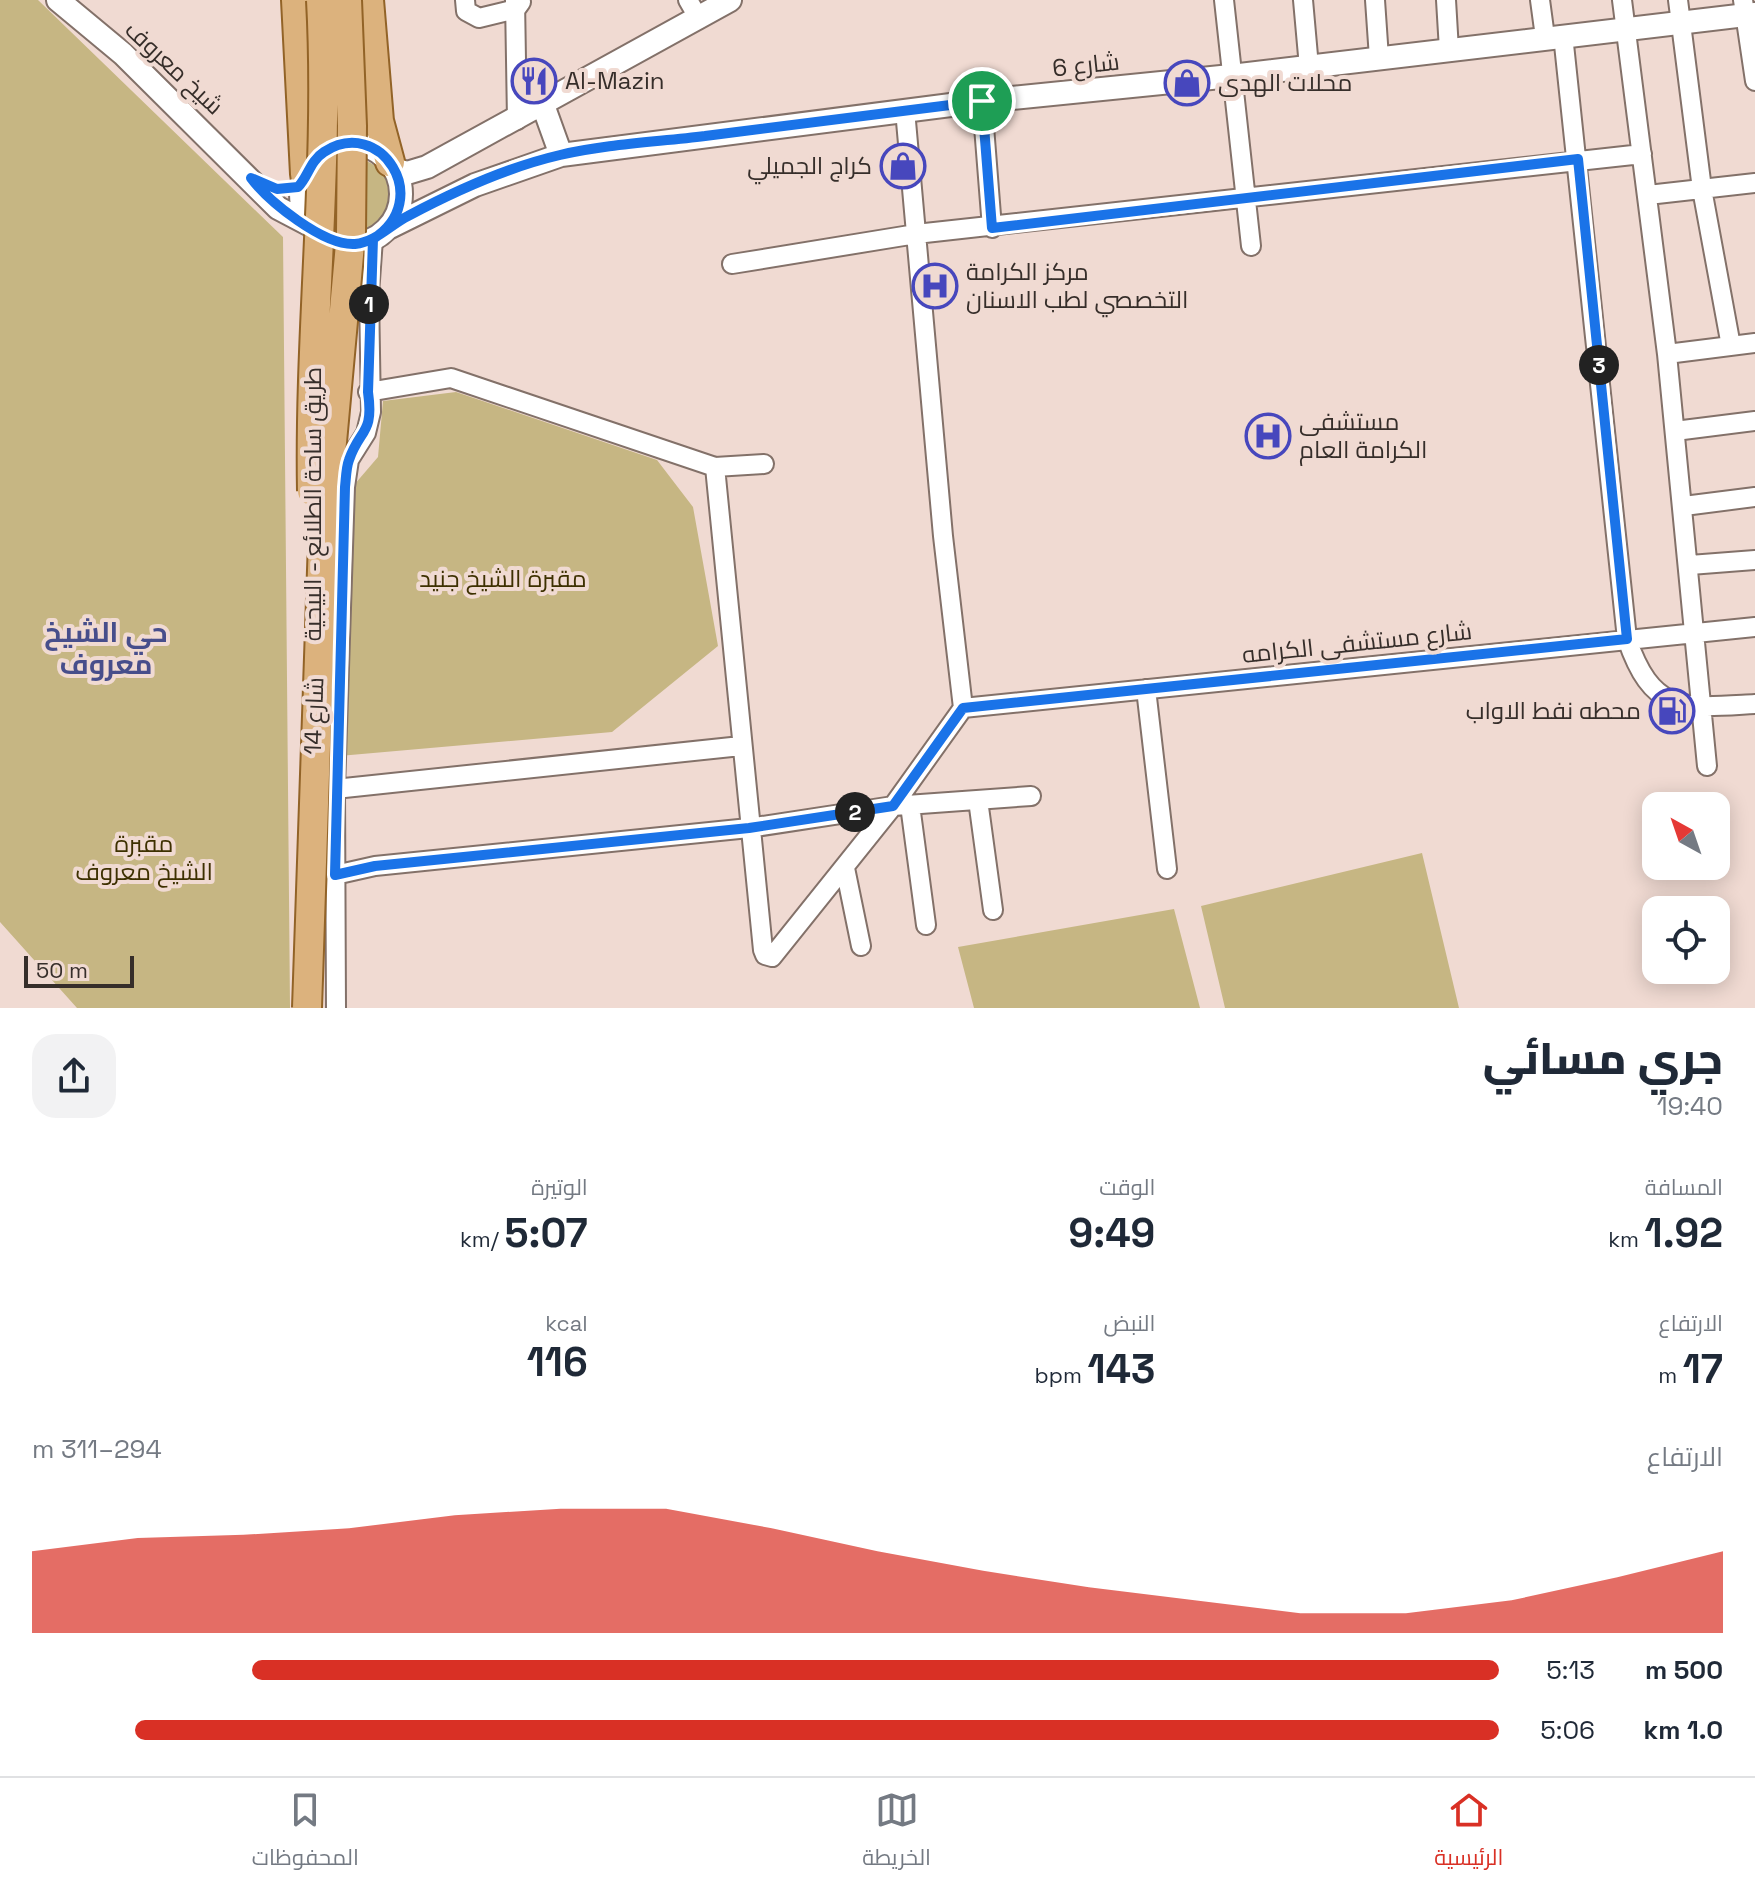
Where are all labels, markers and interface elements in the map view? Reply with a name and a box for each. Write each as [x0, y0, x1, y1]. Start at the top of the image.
street label: شیخ معروف [118, 14, 230, 122]
street label: شارع 6 [1051, 46, 1121, 84]
restaurant icon: Al-Mazin [510, 57, 558, 105]
shop icon: محلات الهدى [1163, 59, 1211, 107]
place label: Al-Mazin [565, 65, 665, 96]
pin [948, 67, 1016, 135]
place label: محلات الهدى [1218, 67, 1352, 98]
icon: arrive [960, 79, 1004, 123]
shop icon: كراج الجميلي [879, 142, 927, 190]
place label: كراج الجميلي [747, 150, 872, 185]
place label: مركز الكرامة التخصصي لطب الاسنان [966, 256, 1188, 318]
hospital icon: مركز الكرامة التخصصي لطب الاسنان [911, 262, 959, 310]
pin: 1 [349, 284, 389, 324]
text: 1 [364, 290, 374, 318]
pin: 3 [1579, 345, 1619, 385]
text: 3 [1592, 351, 1606, 379]
street label: طريق ساحة الطلائع - البيجية [297, 367, 329, 641]
place label: مستشفى الكرامة العام [1299, 406, 1427, 466]
hospital icon: مستشفى الكرامة العام [1244, 412, 1292, 460]
park label: مقبرة الشيخ جنيد [419, 563, 587, 595]
district label: حي الشيخ معروف [44, 614, 168, 682]
street label: شارع مستشفى الكرامه [1241, 615, 1473, 671]
street label: شارع 14 [297, 677, 331, 755]
fuel station icon: محطه نفط الاواب [1648, 687, 1696, 735]
place label: محطه نفط الاواب [1466, 695, 1641, 726]
pin: 2 [835, 792, 875, 832]
north arrow [1642, 792, 1730, 880]
map controls [1642, 792, 1730, 984]
text: 2 [848, 798, 862, 826]
park label: مقبرة الشيخ معروف [75, 828, 213, 888]
button: locate [1642, 896, 1730, 984]
scale bar [24, 952, 134, 988]
text: 50 m [36, 956, 88, 984]
text: جري مسائي [1483, 1031, 1723, 1087]
button: share [32, 1034, 116, 1118]
text: 19:40 [1657, 1089, 1723, 1123]
text: الوتيرة [531, 1173, 588, 1201]
text: الوقت [1099, 1173, 1155, 1201]
text: المسافة [1645, 1173, 1723, 1201]
text: 5:07 [504, 1208, 588, 1259]
text: 9:49 [1069, 1208, 1155, 1259]
text: 1.92 [1645, 1208, 1723, 1259]
text: /km [460, 1225, 504, 1253]
text: km [1608, 1225, 1645, 1253]
text: kcal [545, 1309, 588, 1337]
text: النبض [1104, 1309, 1155, 1337]
text: الارتفاع [1659, 1309, 1723, 1337]
text: 116 [527, 1337, 588, 1388]
text: 143 [1088, 1344, 1155, 1395]
text: 17 [1683, 1344, 1723, 1395]
text: bpm [1035, 1361, 1088, 1389]
text: m [1658, 1361, 1683, 1389]
text: 294–311 m [32, 1432, 162, 1466]
text: الارتفاع [1647, 1440, 1723, 1474]
text: 5:13 [1546, 1653, 1595, 1687]
text: 500 m [1645, 1653, 1723, 1687]
text: 5:06 [1540, 1713, 1595, 1747]
text: 1.0 km [1643, 1713, 1723, 1747]
tab: المحفوظات [252, 1788, 359, 1878]
tab: الخريطة [862, 1788, 931, 1878]
tab: الرئيسية [1434, 1788, 1503, 1878]

